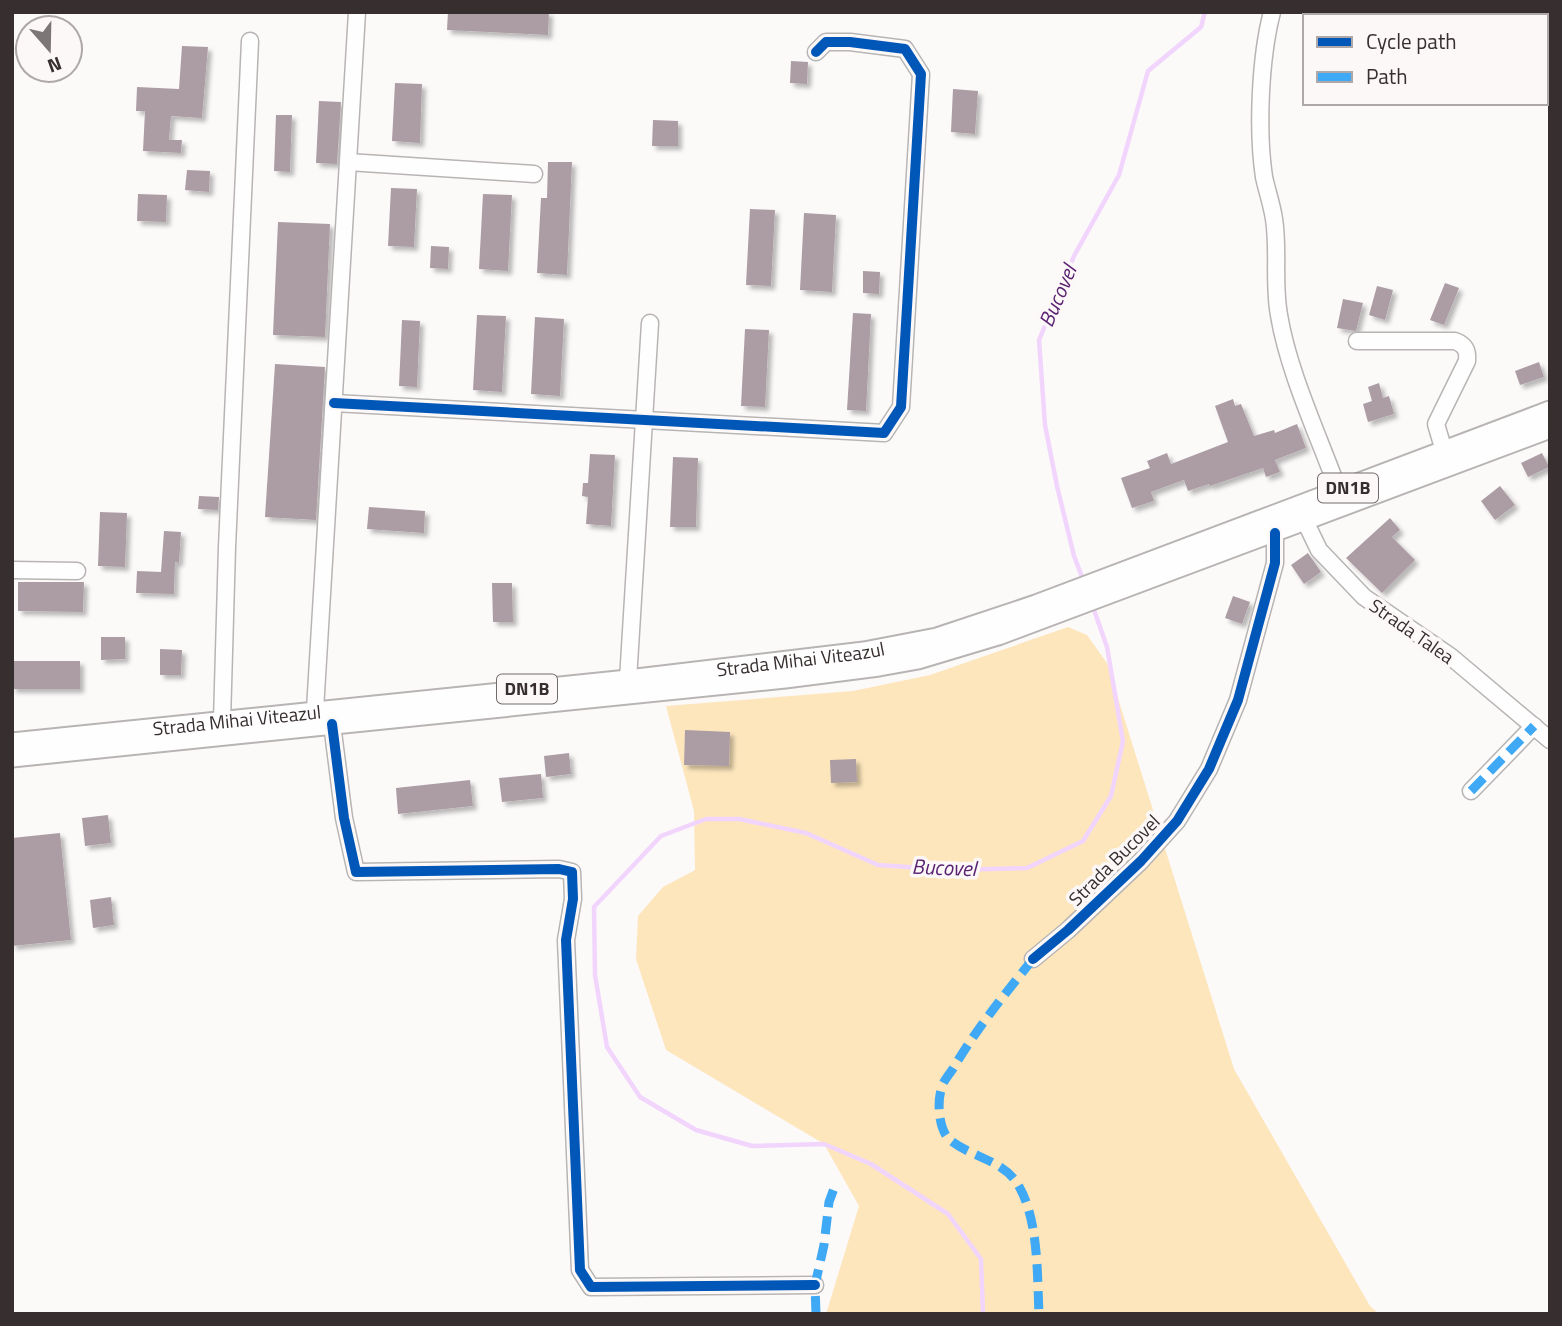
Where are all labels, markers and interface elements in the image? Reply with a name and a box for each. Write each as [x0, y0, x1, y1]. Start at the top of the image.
north arrow [14, 14, 84, 84]
legend [1303, 14, 1548, 105]
text: Cycle path [1366, 25, 1457, 57]
text: N [44, 50, 66, 81]
text: Path [1366, 60, 1408, 92]
water label: Bucovel [1030, 257, 1085, 332]
road number: DN1B [1318, 474, 1378, 502]
street label: Strada Talea [1364, 591, 1461, 671]
street label: Strada Mihai Viteazul [715, 633, 887, 683]
road number: DN1B [497, 674, 557, 704]
street label: Strada Mihai Viteazul [151, 696, 322, 743]
street label: Strada Bucovel [1061, 807, 1166, 912]
water label: Bucovel [911, 850, 979, 884]

